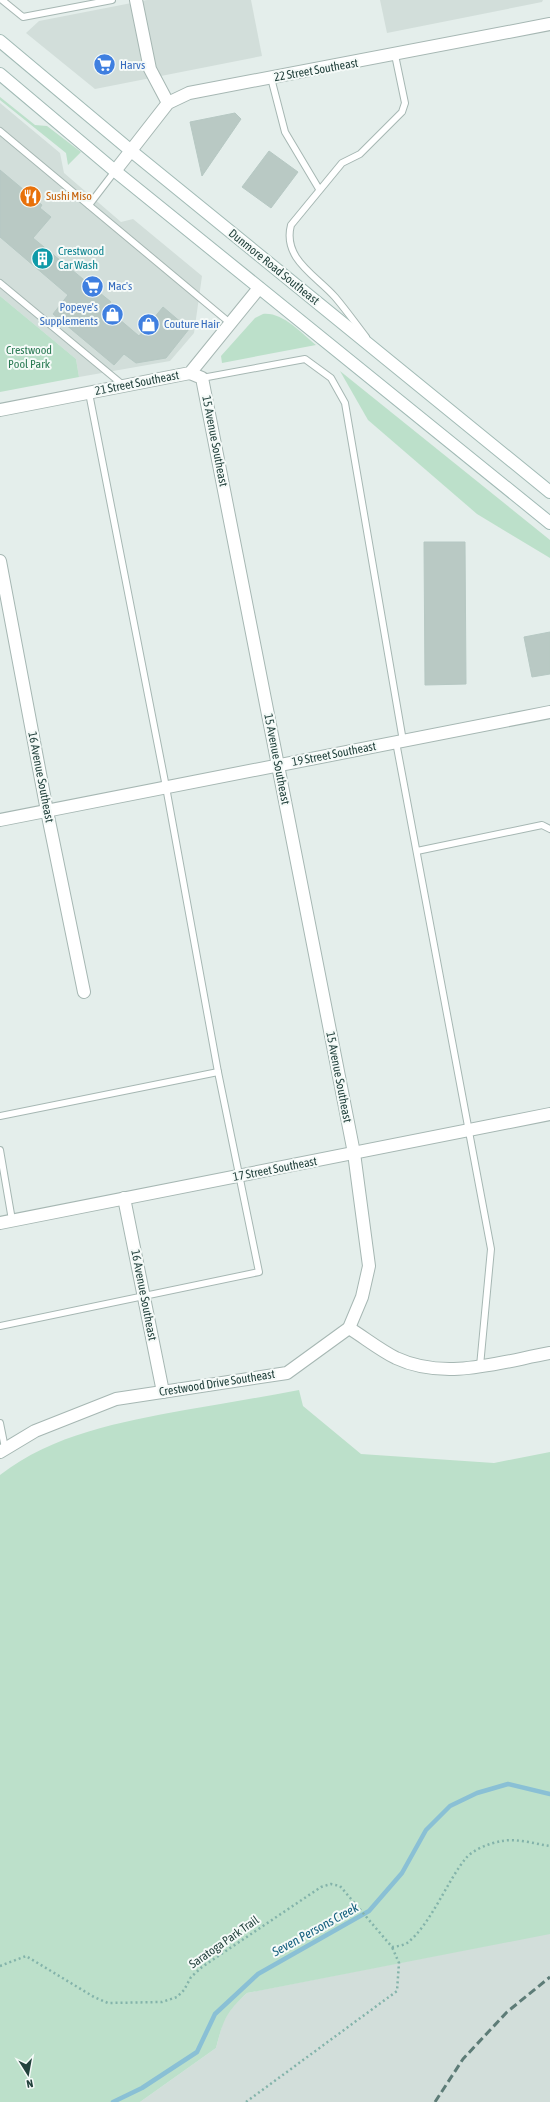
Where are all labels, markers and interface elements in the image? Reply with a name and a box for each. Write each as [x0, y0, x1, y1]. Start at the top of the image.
supermarket icon: Harvs [92, 52, 118, 78]
street label: 22 Street Southeast [273, 56, 360, 84]
place label: Harvs [120, 58, 145, 72]
restaurant icon: Sushi Miso [18, 183, 44, 209]
place label: Sushi Miso [46, 189, 92, 203]
street label: Dunmore Road Southeast [226, 226, 322, 308]
place label: Crestwood Car Wash [58, 244, 104, 272]
building icon: Crestwood Car Wash [29, 245, 55, 271]
supermarket icon: Mac's [79, 273, 105, 299]
place label: Mac's [108, 279, 132, 293]
place label: Popeye's Supplements [40, 300, 98, 328]
shop icon: Popeye's Supplements [100, 301, 126, 327]
shop icon: Couture Hair [136, 311, 162, 337]
place label: Couture Hair [164, 317, 220, 331]
park label: Crestwood Pool Park [6, 343, 52, 371]
street label: 21 Street Southeast [94, 368, 181, 398]
street label: 15 Avenue Southeast [199, 394, 231, 488]
street label: 15 Avenue Southeast [261, 712, 293, 806]
street label: 16 Avenue Southeast [25, 730, 57, 824]
street label: 19 Street Southeast [291, 739, 378, 769]
street label: 15 Avenue Southeast [323, 1030, 355, 1124]
street label: 17 Street Southeast [232, 1154, 319, 1184]
street label: 16 Avenue Southeast [128, 1248, 160, 1342]
street label: Crestwood Drive Southeast [158, 1367, 276, 1399]
water label: Seven Persons Creek [269, 1899, 361, 1960]
street label: Saratoga Park Trail [187, 1912, 262, 1971]
north arrow [8, 2054, 48, 2094]
text: N [26, 2077, 34, 2090]

